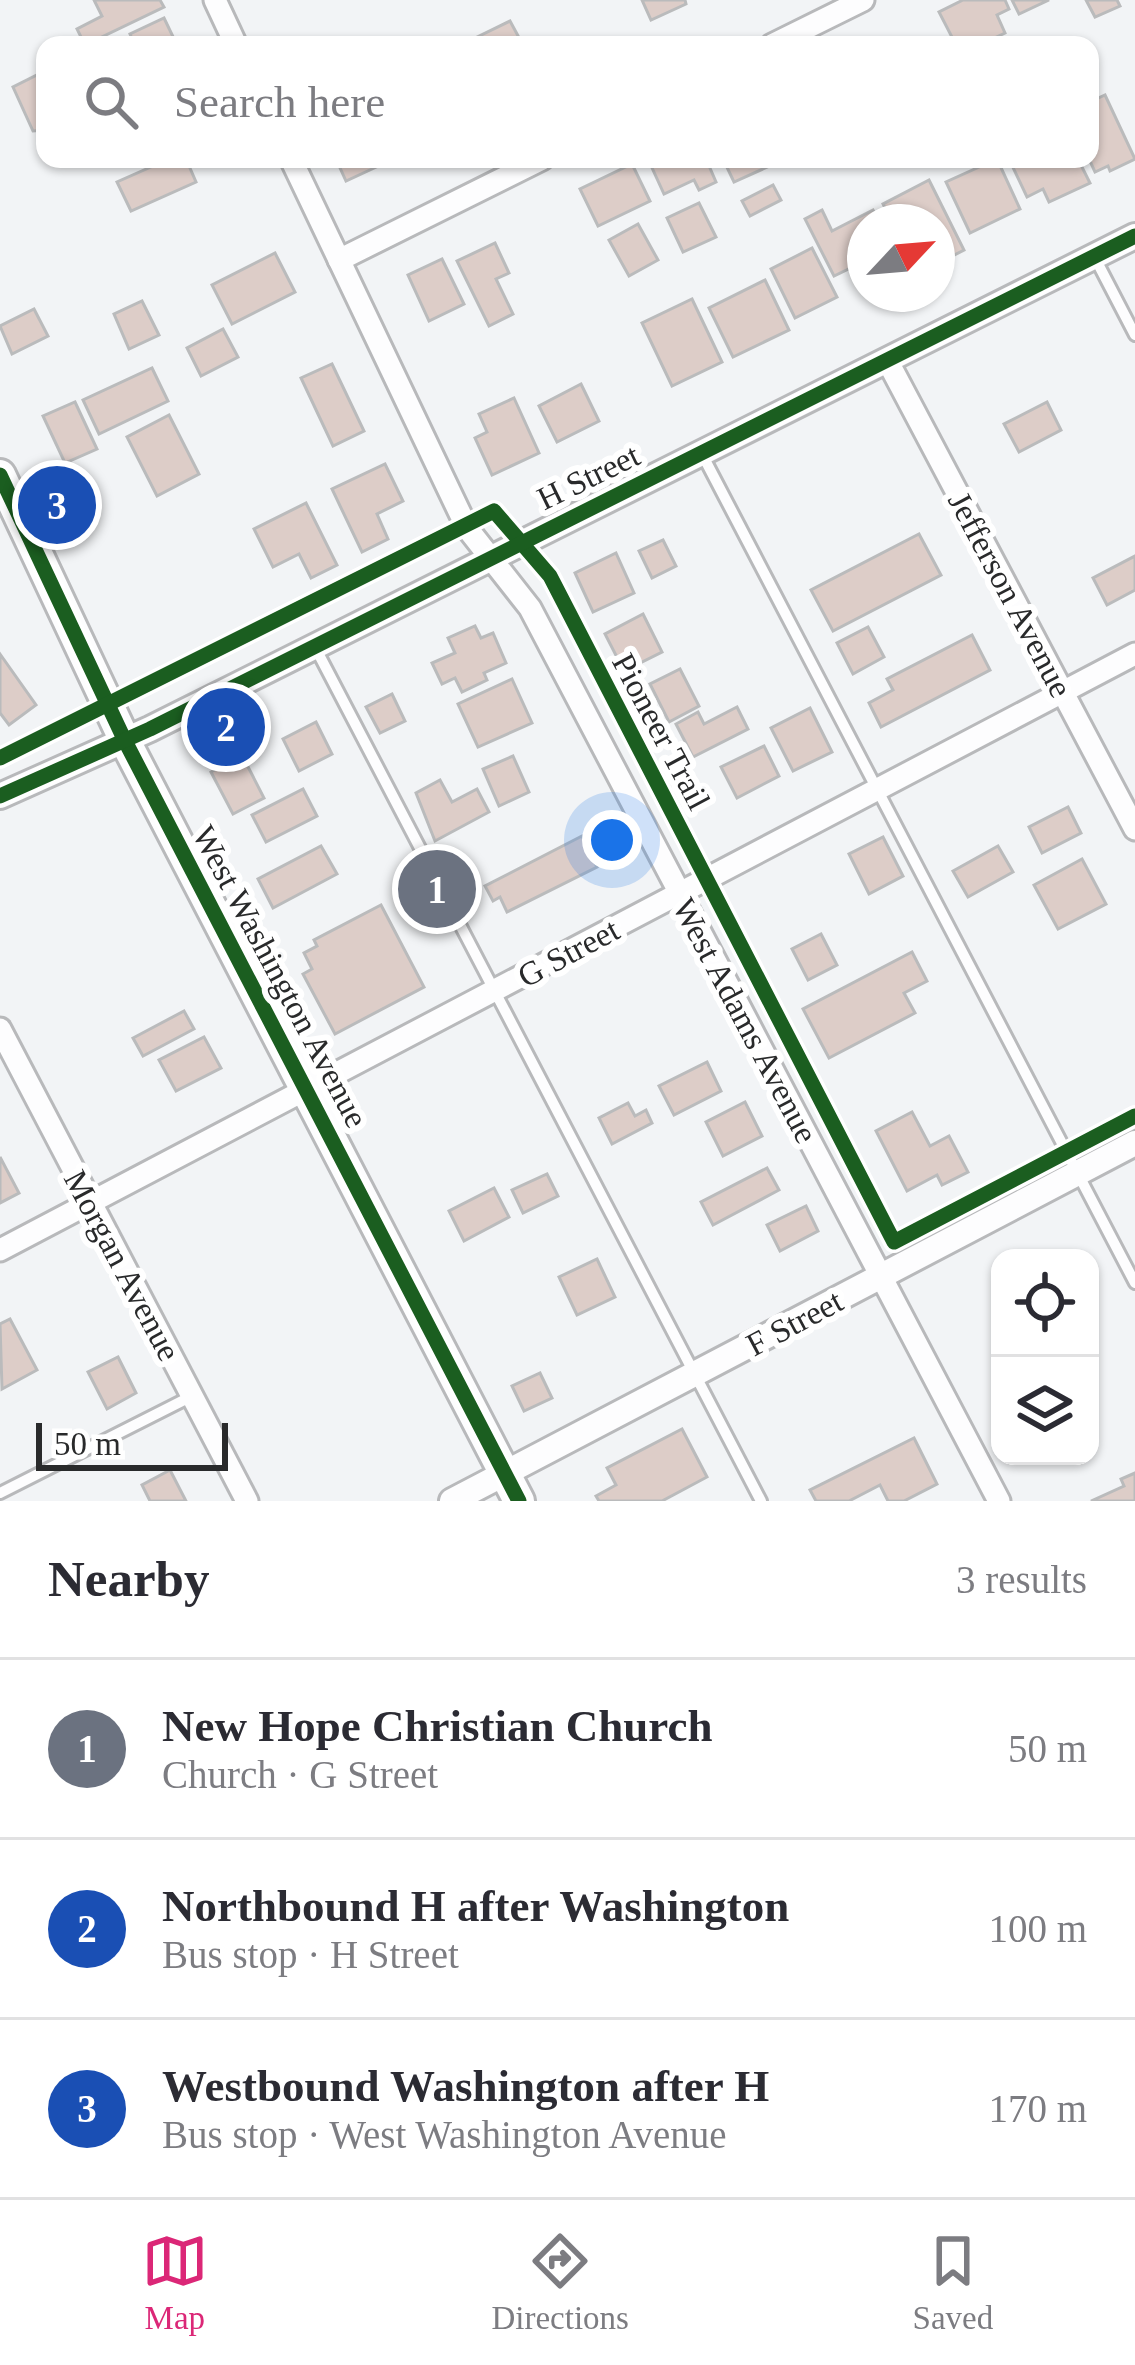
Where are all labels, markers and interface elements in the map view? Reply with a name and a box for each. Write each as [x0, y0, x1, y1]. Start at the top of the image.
search box [36, 36, 1099, 168]
icon: search [78, 69, 144, 135]
text: Search here [174, 77, 385, 127]
north arrow [847, 204, 955, 312]
street label: H Street [532, 437, 645, 517]
pin: 3 [18, 460, 96, 550]
street label: Jefferson Avenue [941, 486, 1079, 703]
street label: Pioneer Trail [605, 647, 717, 816]
pin: 2 [187, 682, 265, 772]
your location [582, 810, 642, 870]
street label: West Washington Avenue [185, 820, 375, 1133]
pin: 1 [398, 844, 476, 934]
street label: West Adams Avenue [665, 892, 825, 1149]
street label: G Street [512, 911, 625, 994]
street label: Morgan Avenue [57, 1164, 187, 1367]
map controls [991, 1249, 1099, 1465]
button: locate [991, 1249, 1099, 1357]
street label: F Street [740, 1283, 849, 1363]
button: layers [991, 1357, 1099, 1465]
scale bar [36, 1417, 228, 1470]
text: 50 m [54, 1426, 121, 1462]
text: Nearby [48, 1551, 209, 1607]
text: 3 results [956, 1558, 1087, 1601]
text: New Hope Christian Church [162, 1701, 712, 1751]
text: 1 [77, 1727, 97, 1770]
text: 50 m [1008, 1727, 1087, 1770]
text: Church · G Street [162, 1753, 438, 1796]
text: Northbound H after Washington [162, 1881, 789, 1931]
text: 2 [77, 1907, 97, 1950]
text: 100 m [988, 1907, 1087, 1950]
text: Bus stop · H Street [162, 1933, 459, 1976]
text: Westbound Washington after H [162, 2061, 769, 2111]
text: 3 [77, 2087, 97, 2130]
text: 170 m [988, 2087, 1087, 2130]
text: Bus stop · West Washington Avenue [162, 2113, 727, 2156]
tab: Map [142, 2228, 208, 2337]
tab: Directions [491, 2228, 629, 2337]
tab: Saved [913, 2228, 993, 2337]

